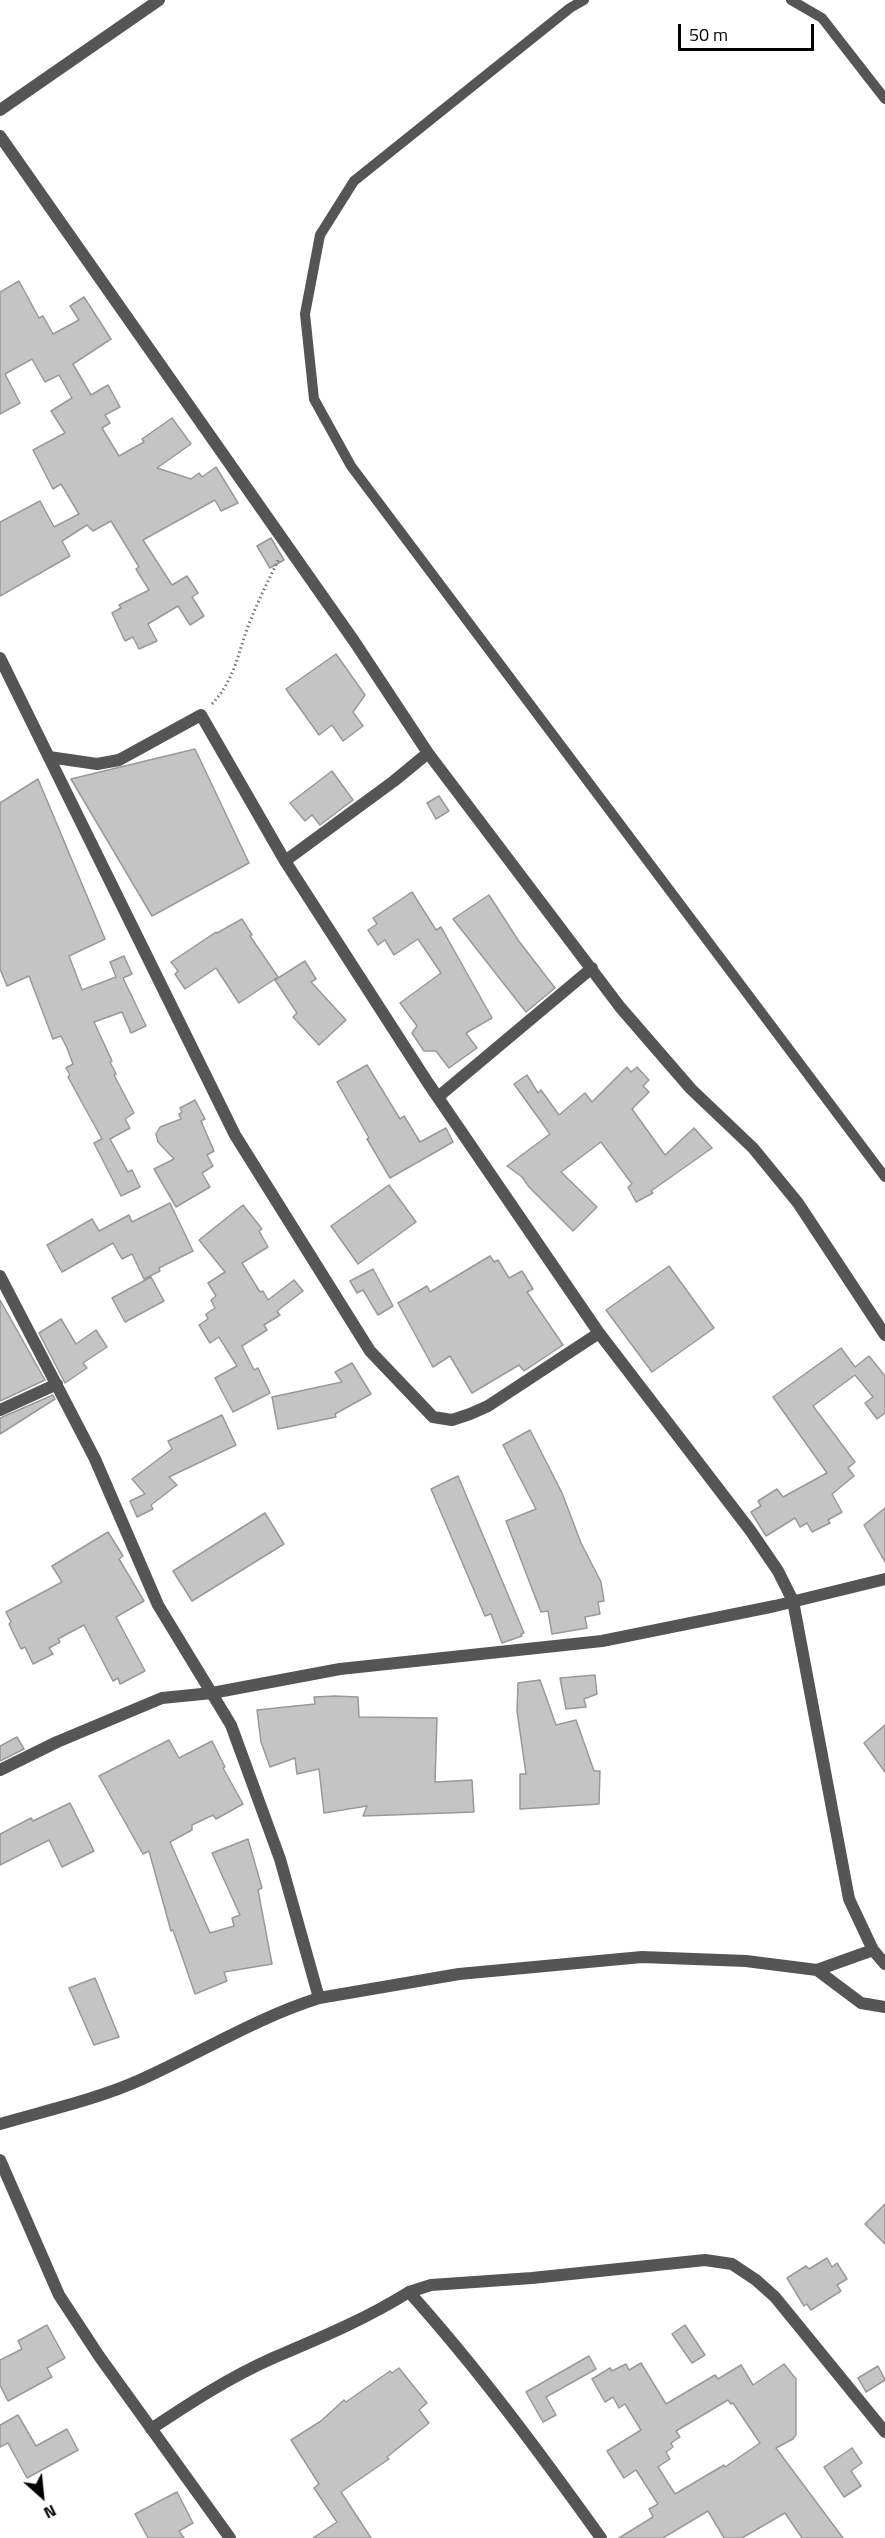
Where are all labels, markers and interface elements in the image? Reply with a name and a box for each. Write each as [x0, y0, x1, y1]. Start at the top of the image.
scale bar [681, 12, 818, 50]
text: 50 m [689, 21, 728, 48]
north arrow [12, 2466, 72, 2526]
text: N [40, 2499, 61, 2525]

